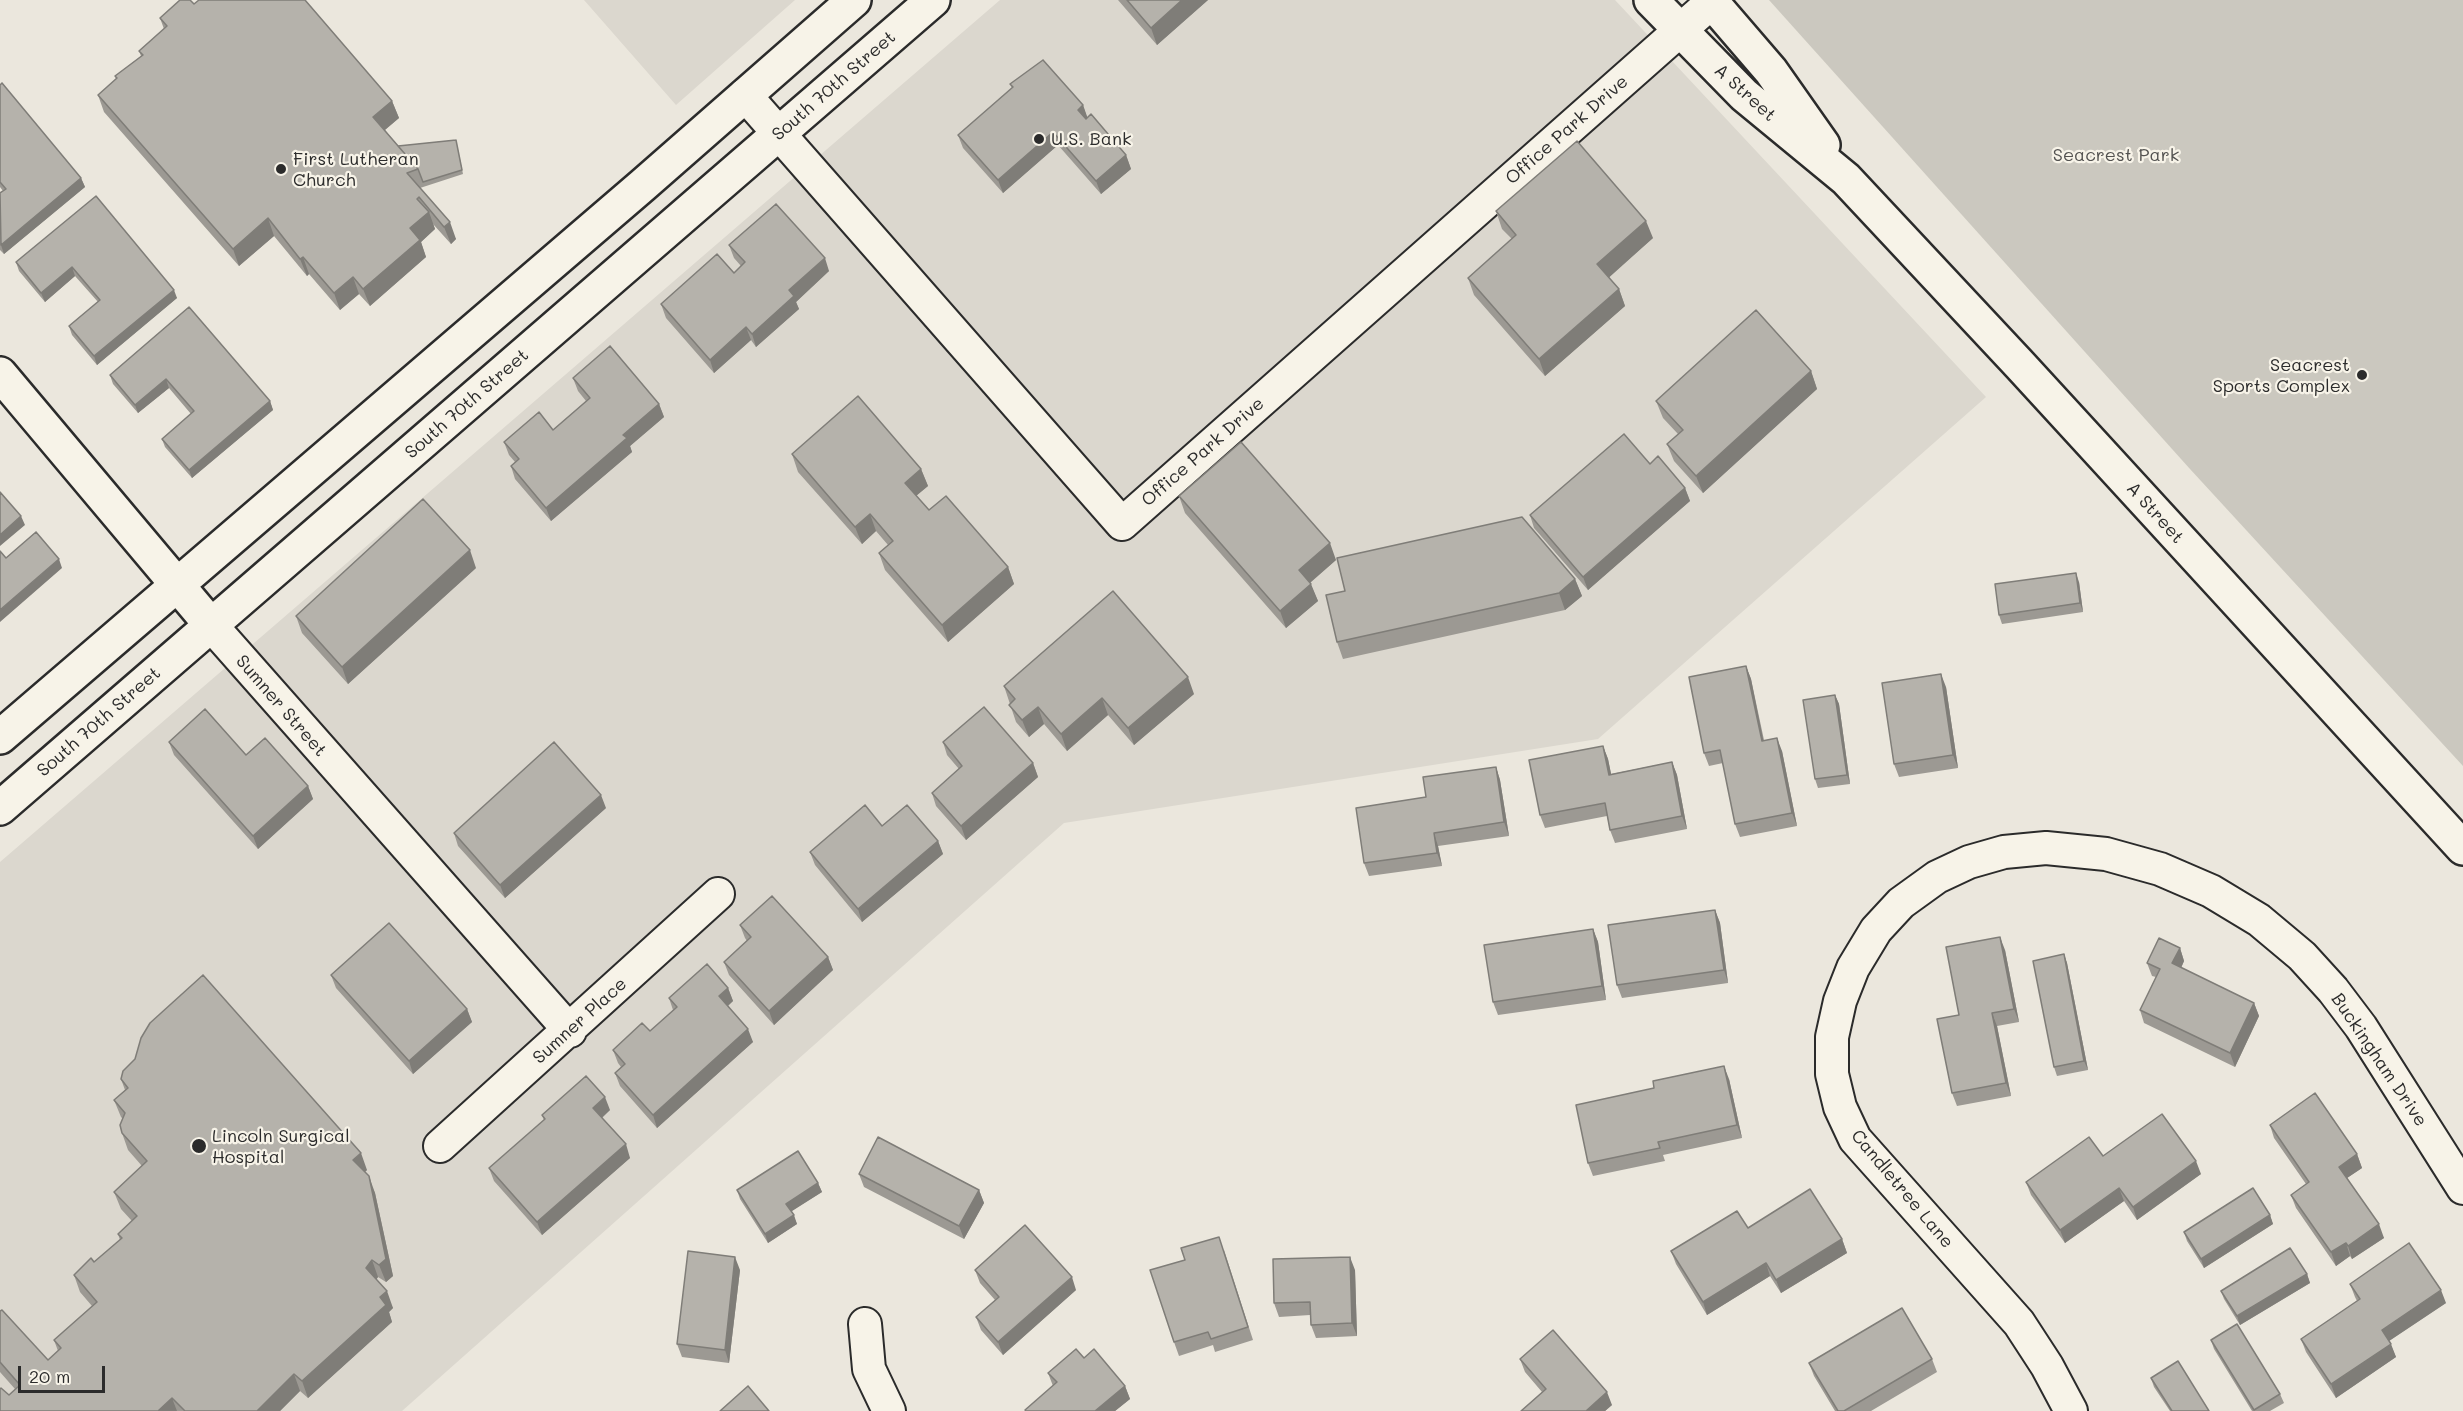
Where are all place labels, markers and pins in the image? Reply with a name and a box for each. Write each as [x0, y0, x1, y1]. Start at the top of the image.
place label: U.S. Bank [1051, 128, 1131, 150]
marker: U.S. Bank [1032, 132, 1046, 146]
place label: First Lutheran Church [293, 148, 419, 190]
marker: First Lutheran Church [274, 162, 288, 176]
place label: Seacrest Sports Complex [2213, 354, 2350, 397]
marker: Seacrest Sports Complex [2355, 368, 2369, 382]
place label: Lincoln Surgical Hospital [212, 1125, 350, 1168]
marker: Lincoln Surgical Hospital [190, 1137, 208, 1155]

